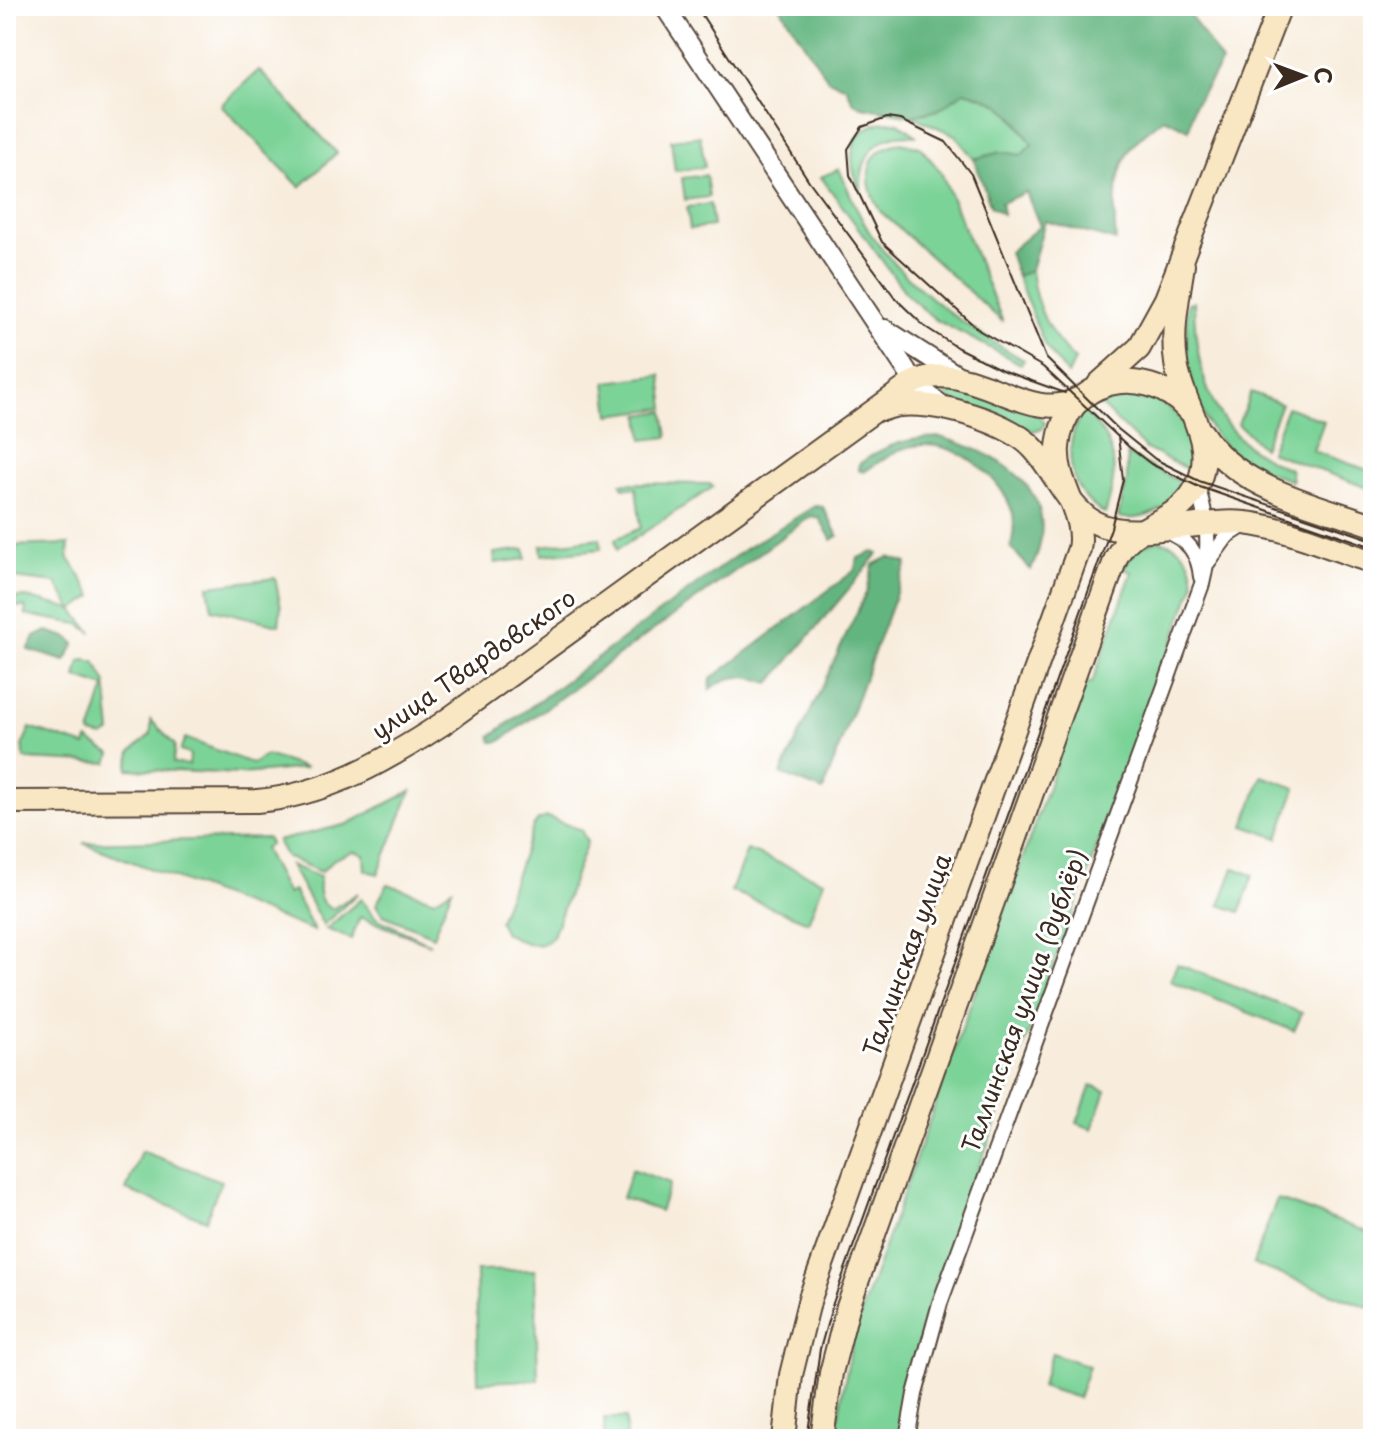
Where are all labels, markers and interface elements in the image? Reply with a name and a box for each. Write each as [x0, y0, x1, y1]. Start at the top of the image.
north arrow [1263, 36, 1343, 116]
text: С [1308, 67, 1341, 84]
street label: улица Твардовского [363, 579, 582, 748]
street label: Таллинская улица (дублёр) [951, 844, 1095, 1157]
street label: Таллинская улица [853, 848, 960, 1061]

